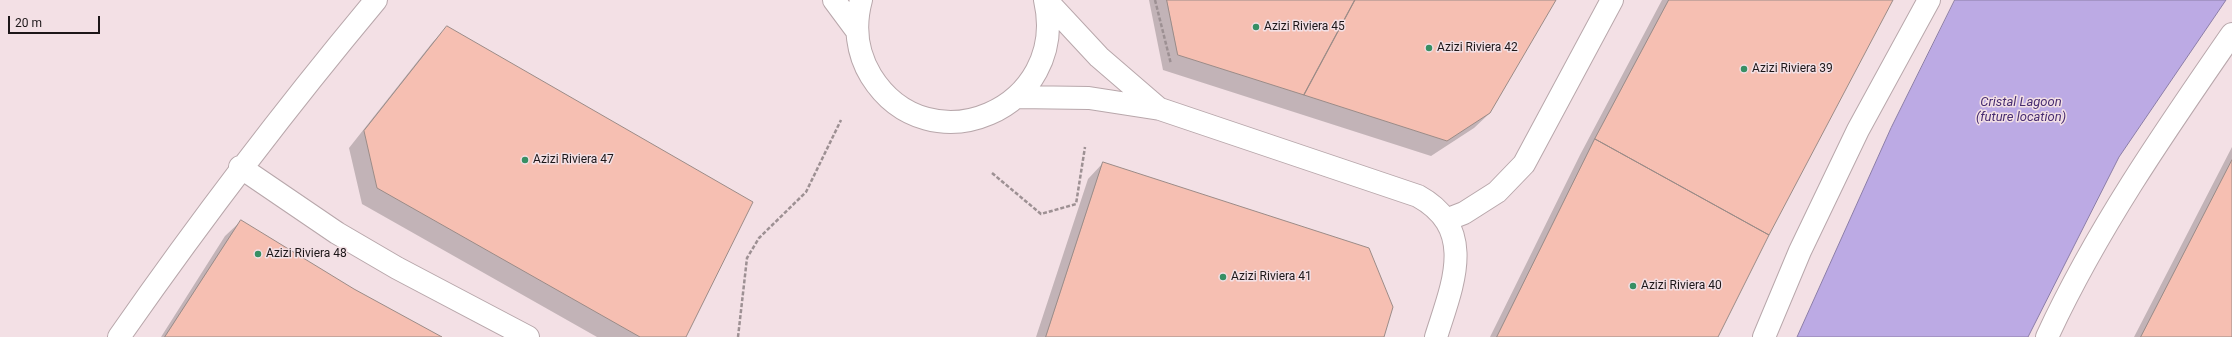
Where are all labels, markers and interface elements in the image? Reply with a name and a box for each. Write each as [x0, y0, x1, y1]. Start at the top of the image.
scale bar [10, 8, 102, 34]
text: 20 m [15, 16, 42, 30]
place label: Azizi Riviera 45 [1264, 20, 1345, 34]
marker: Azizi Riviera 45 [1251, 22, 1261, 32]
place label: Azizi Riviera 42 [1437, 41, 1518, 55]
marker: Azizi Riviera 42 [1424, 43, 1434, 53]
place label: Azizi Riviera 39 [1752, 62, 1833, 76]
marker: Azizi Riviera 39 [1739, 64, 1749, 74]
water label: Cristal Lagoon (future location) [1976, 95, 2066, 126]
place label: Azizi Riviera 47 [533, 153, 614, 167]
marker: Azizi Riviera 47 [520, 155, 530, 165]
place label: Azizi Riviera 48 [266, 247, 347, 261]
marker: Azizi Riviera 48 [253, 249, 263, 259]
place label: Azizi Riviera 41 [1231, 270, 1312, 284]
marker: Azizi Riviera 41 [1218, 272, 1228, 282]
place label: Azizi Riviera 40 [1641, 279, 1722, 293]
marker: Azizi Riviera 40 [1628, 281, 1638, 291]

